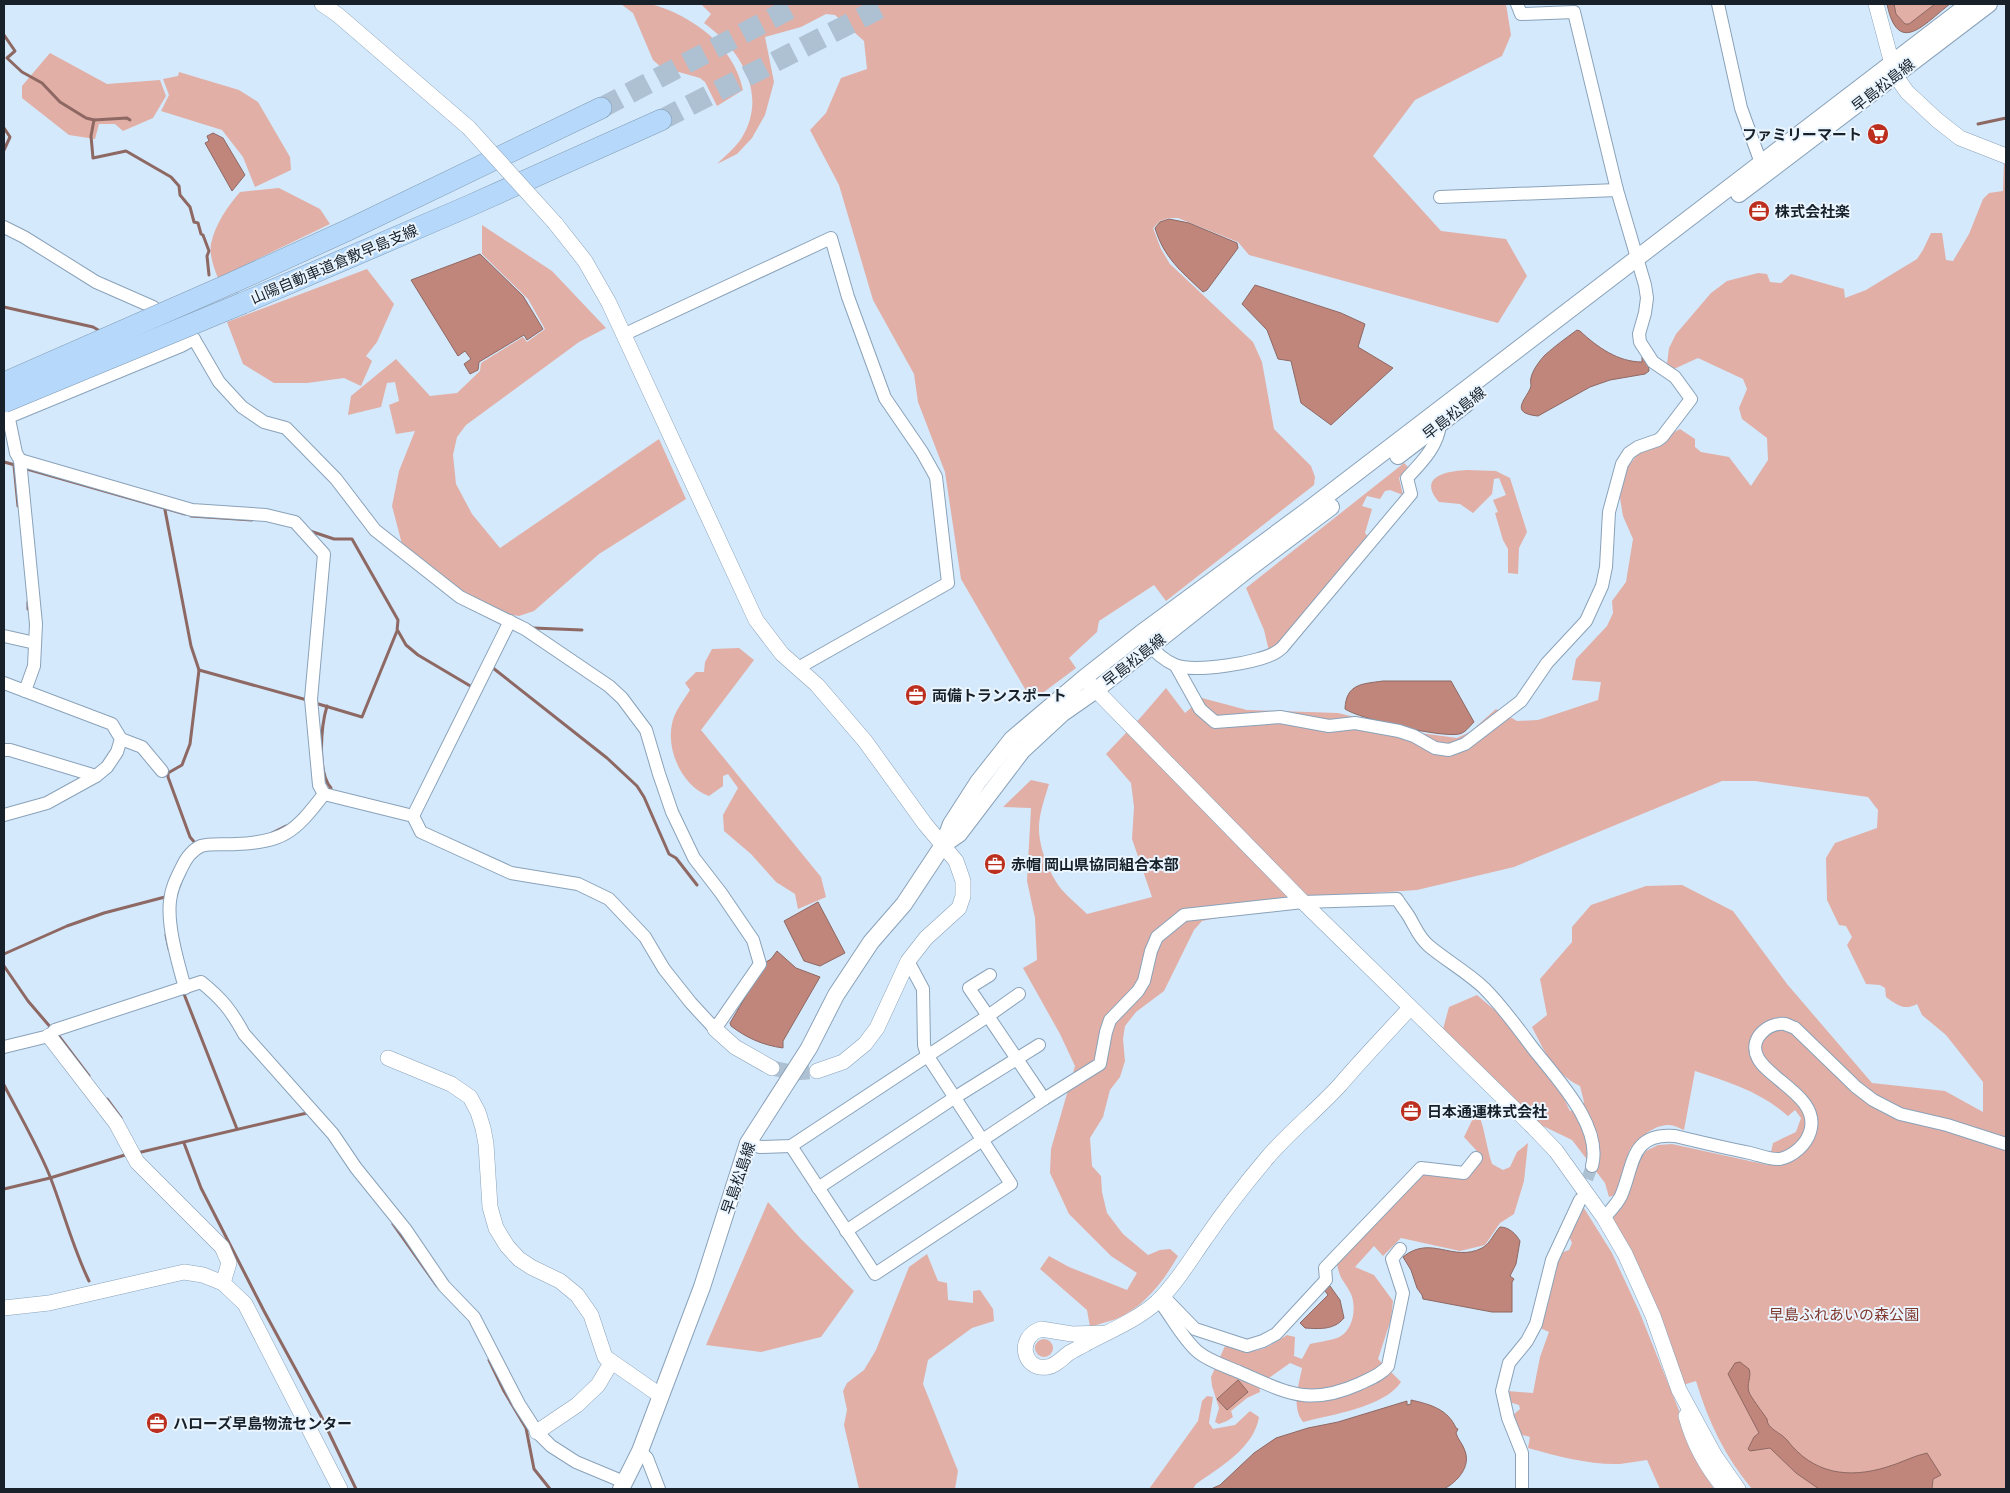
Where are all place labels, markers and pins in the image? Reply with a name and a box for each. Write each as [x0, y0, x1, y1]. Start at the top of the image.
supermarket icon: ファミリーマート [1866, 122, 1890, 146]
place label: ファミリーマート [1742, 124, 1862, 145]
office icon: 株式会社楽 [1747, 199, 1771, 223]
place label: 株式会社楽 [1775, 201, 1850, 222]
office icon: 両備トランスポート [904, 683, 928, 707]
place label: 両備トランスポート [932, 685, 1067, 706]
office icon: 赤帽 岡山県協同組合本部 [983, 852, 1007, 876]
place label: 赤帽 岡山県協同組合本部 [1011, 854, 1179, 875]
office icon: 日本通運株式会社 [1399, 1099, 1423, 1123]
place label: 日本通運株式会社 [1427, 1101, 1547, 1122]
office icon: ハローズ早島物流センター [145, 1411, 169, 1435]
place label: ハローズ早島物流センター [173, 1413, 352, 1434]

